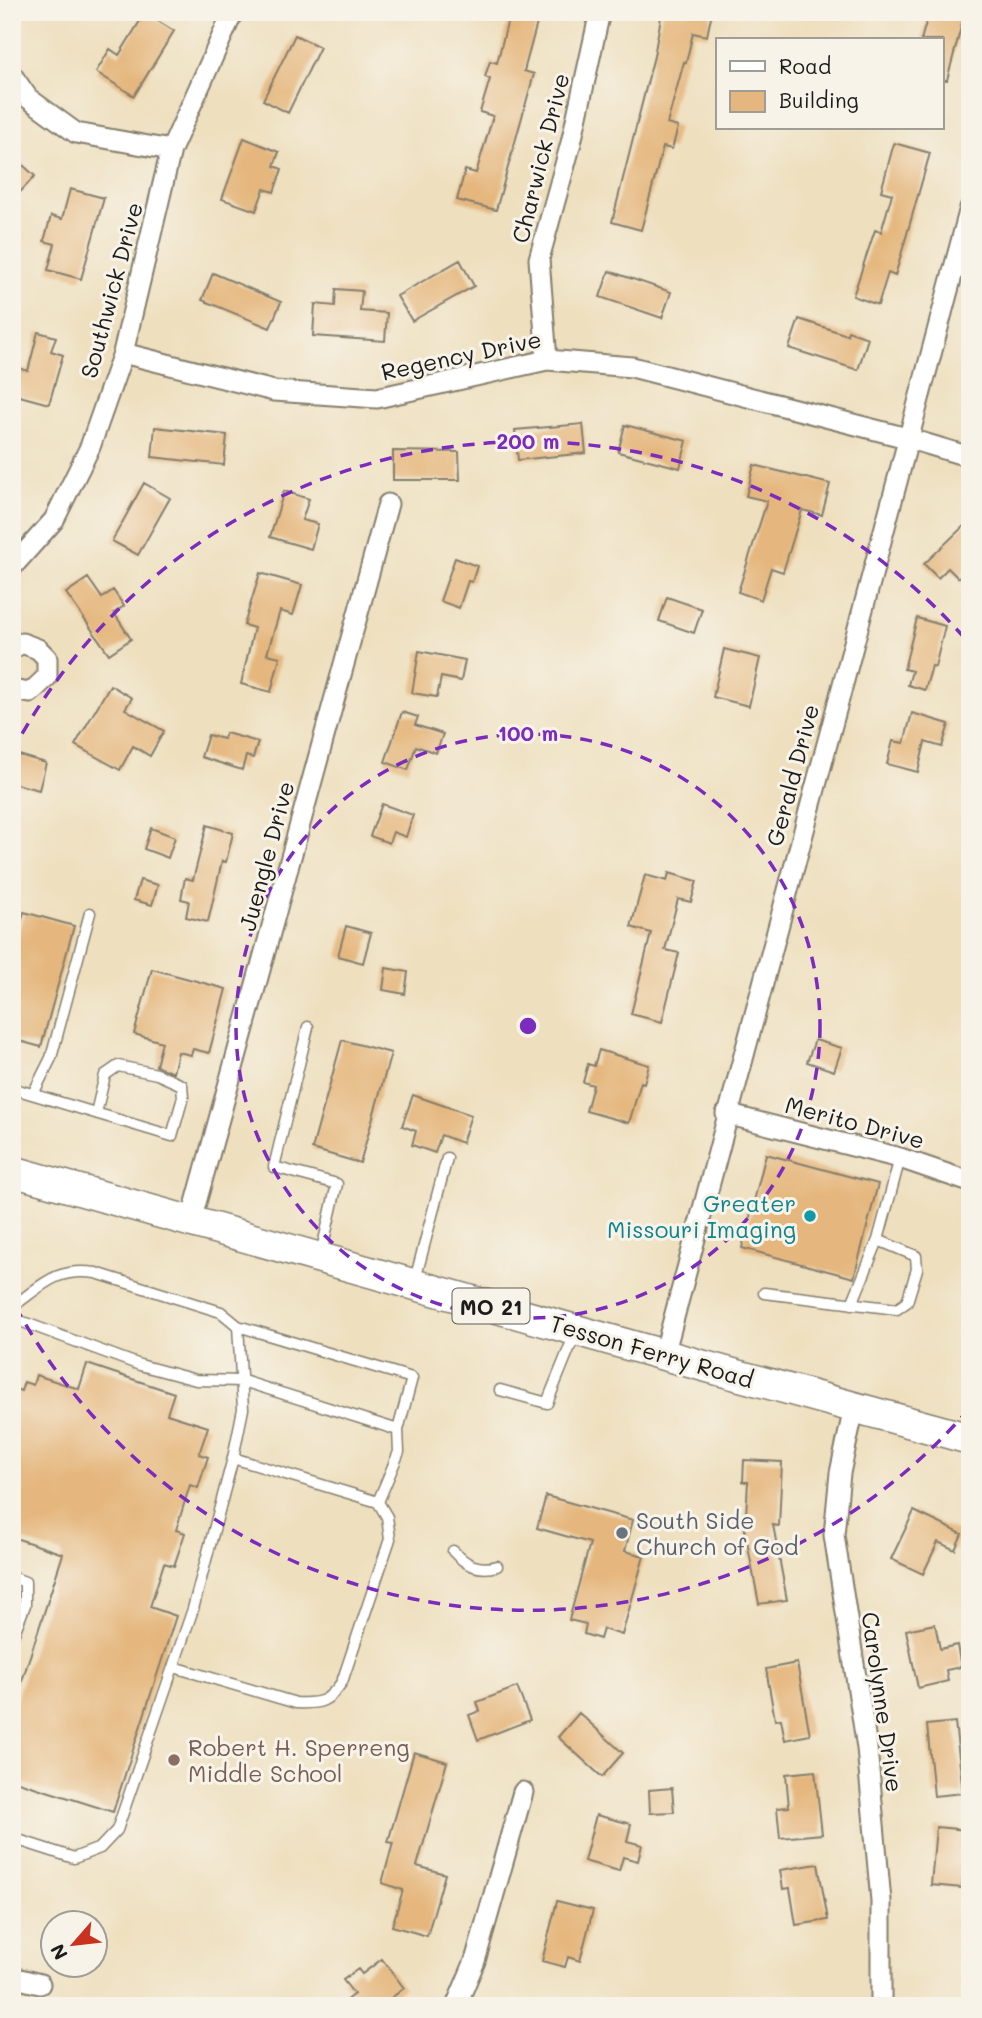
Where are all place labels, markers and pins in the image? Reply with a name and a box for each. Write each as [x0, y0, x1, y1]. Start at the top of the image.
centre of rings [516, 1014, 540, 1038]
place label: Greater Missouri Imaging [607, 1188, 796, 1244]
marker: Greater Missouri Imaging [802, 1208, 818, 1224]
place label: South Side Church of God [636, 1505, 799, 1561]
marker: South Side Church of God [614, 1525, 630, 1541]
place label: Robert H. Sperreng Middle School [188, 1732, 410, 1788]
marker: Robert H. Sperreng Middle School [166, 1752, 182, 1768]

